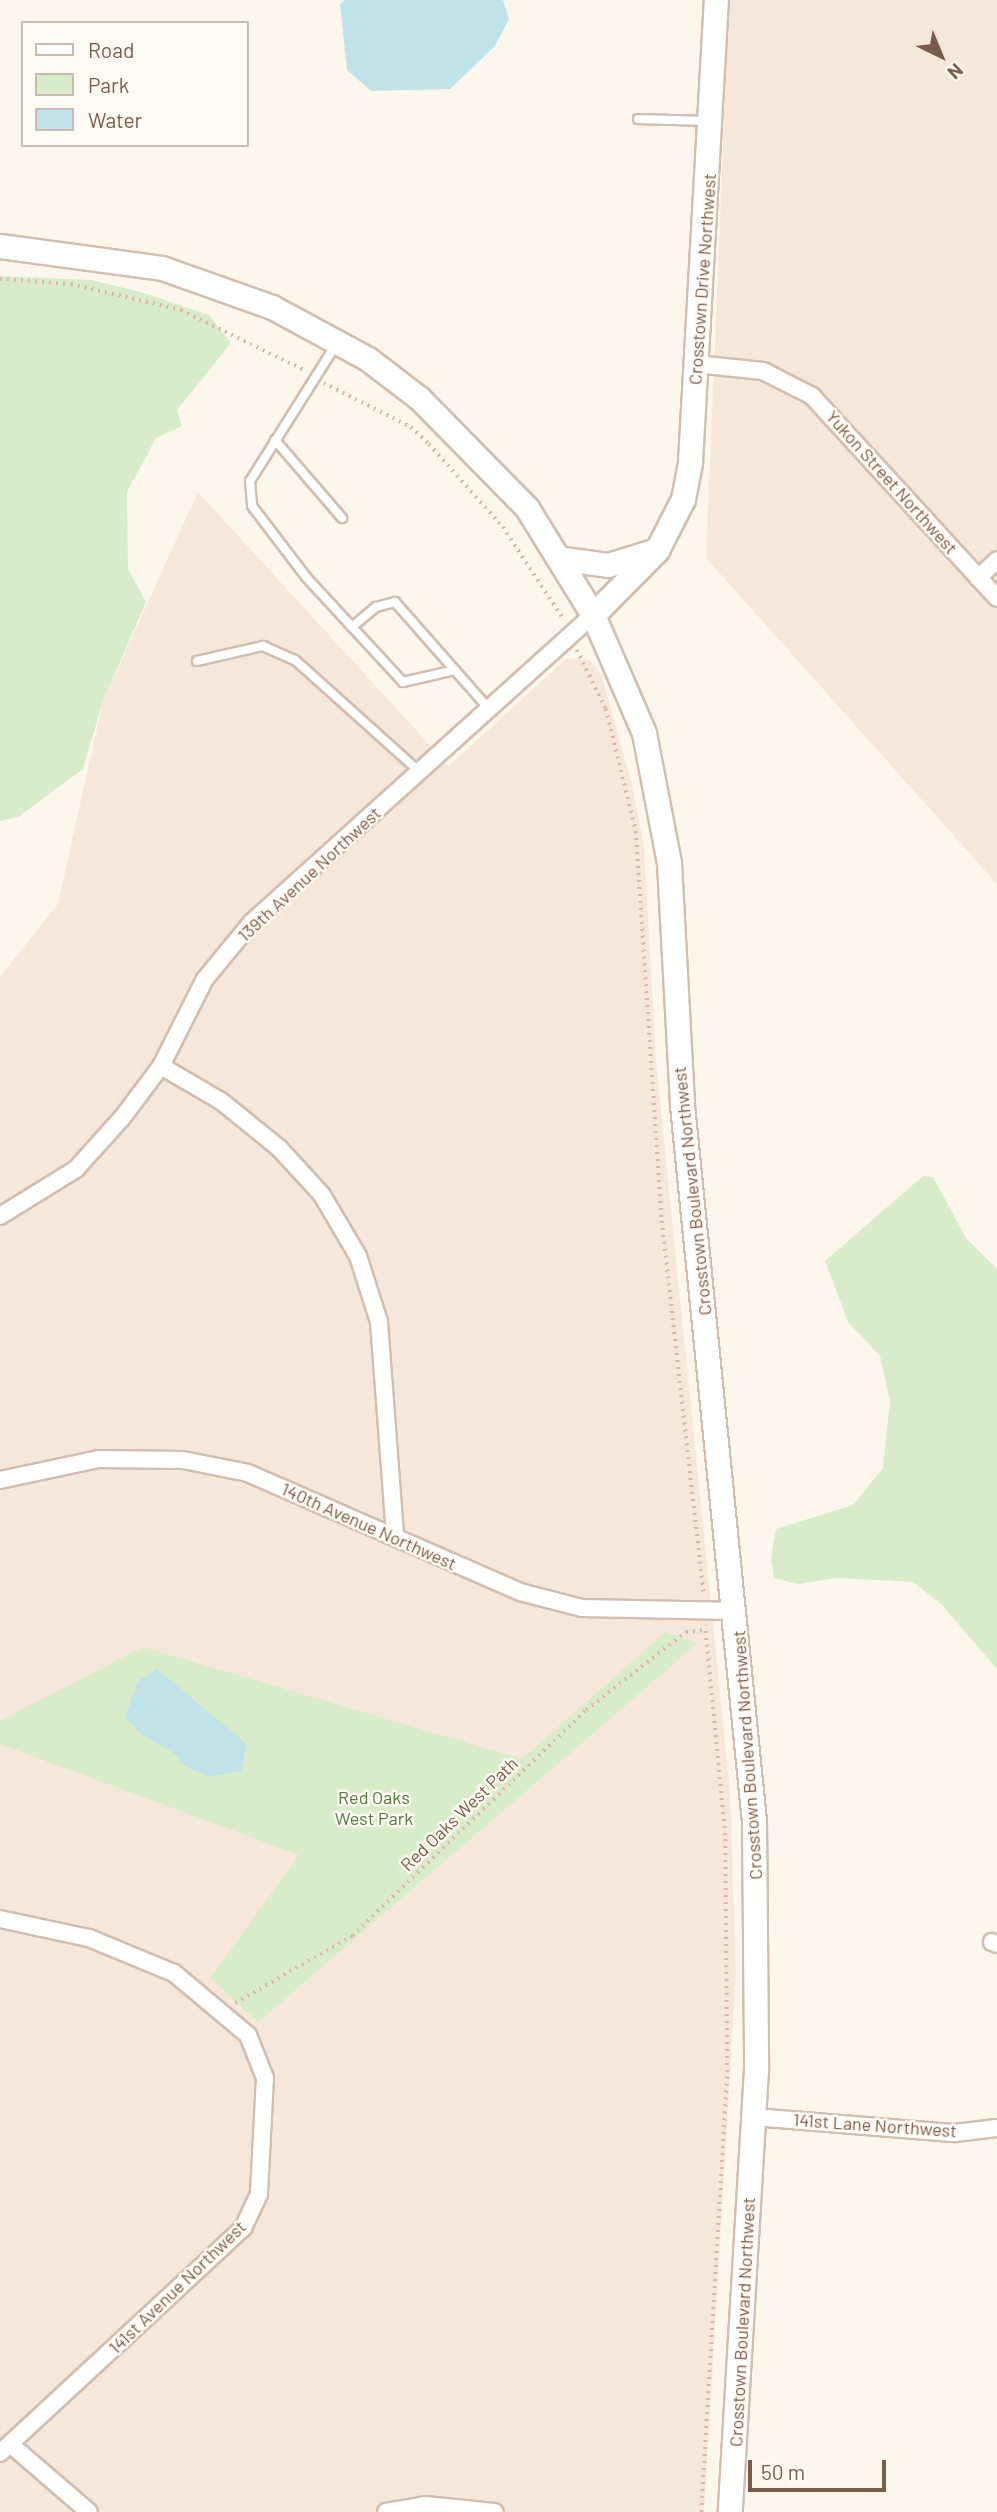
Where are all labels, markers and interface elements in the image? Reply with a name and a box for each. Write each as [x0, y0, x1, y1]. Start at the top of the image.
legend [21, 21, 248, 147]
north arrow [906, 21, 976, 91]
text: Road [88, 37, 134, 62]
text: N [943, 59, 968, 84]
text: Park [88, 72, 129, 97]
text: Water [88, 107, 142, 132]
street label: Crosstown Drive Northwest [684, 172, 720, 386]
street label: Yukon Street Northwest [822, 406, 962, 558]
street label: 139th Avenue Northwest [233, 802, 385, 946]
street label: Crosstown Boulevard Northwest [668, 1066, 716, 1316]
street label: 140th Avenue Northwest [278, 1478, 460, 1574]
street label: Crosstown Boulevard Northwest [728, 1630, 766, 1880]
street label: Red Oaks West Path [396, 1753, 522, 1875]
park label: Red Oaks West Park [335, 1787, 413, 1829]
street label: 141st Lane Northwest [792, 2109, 958, 2141]
street label: Crosstown Boulevard Northwest [725, 2197, 759, 2447]
street label: 141st Avenue Northwest [104, 2216, 250, 2358]
scale bar [752, 2446, 890, 2490]
text: 50 m [761, 2459, 805, 2484]

